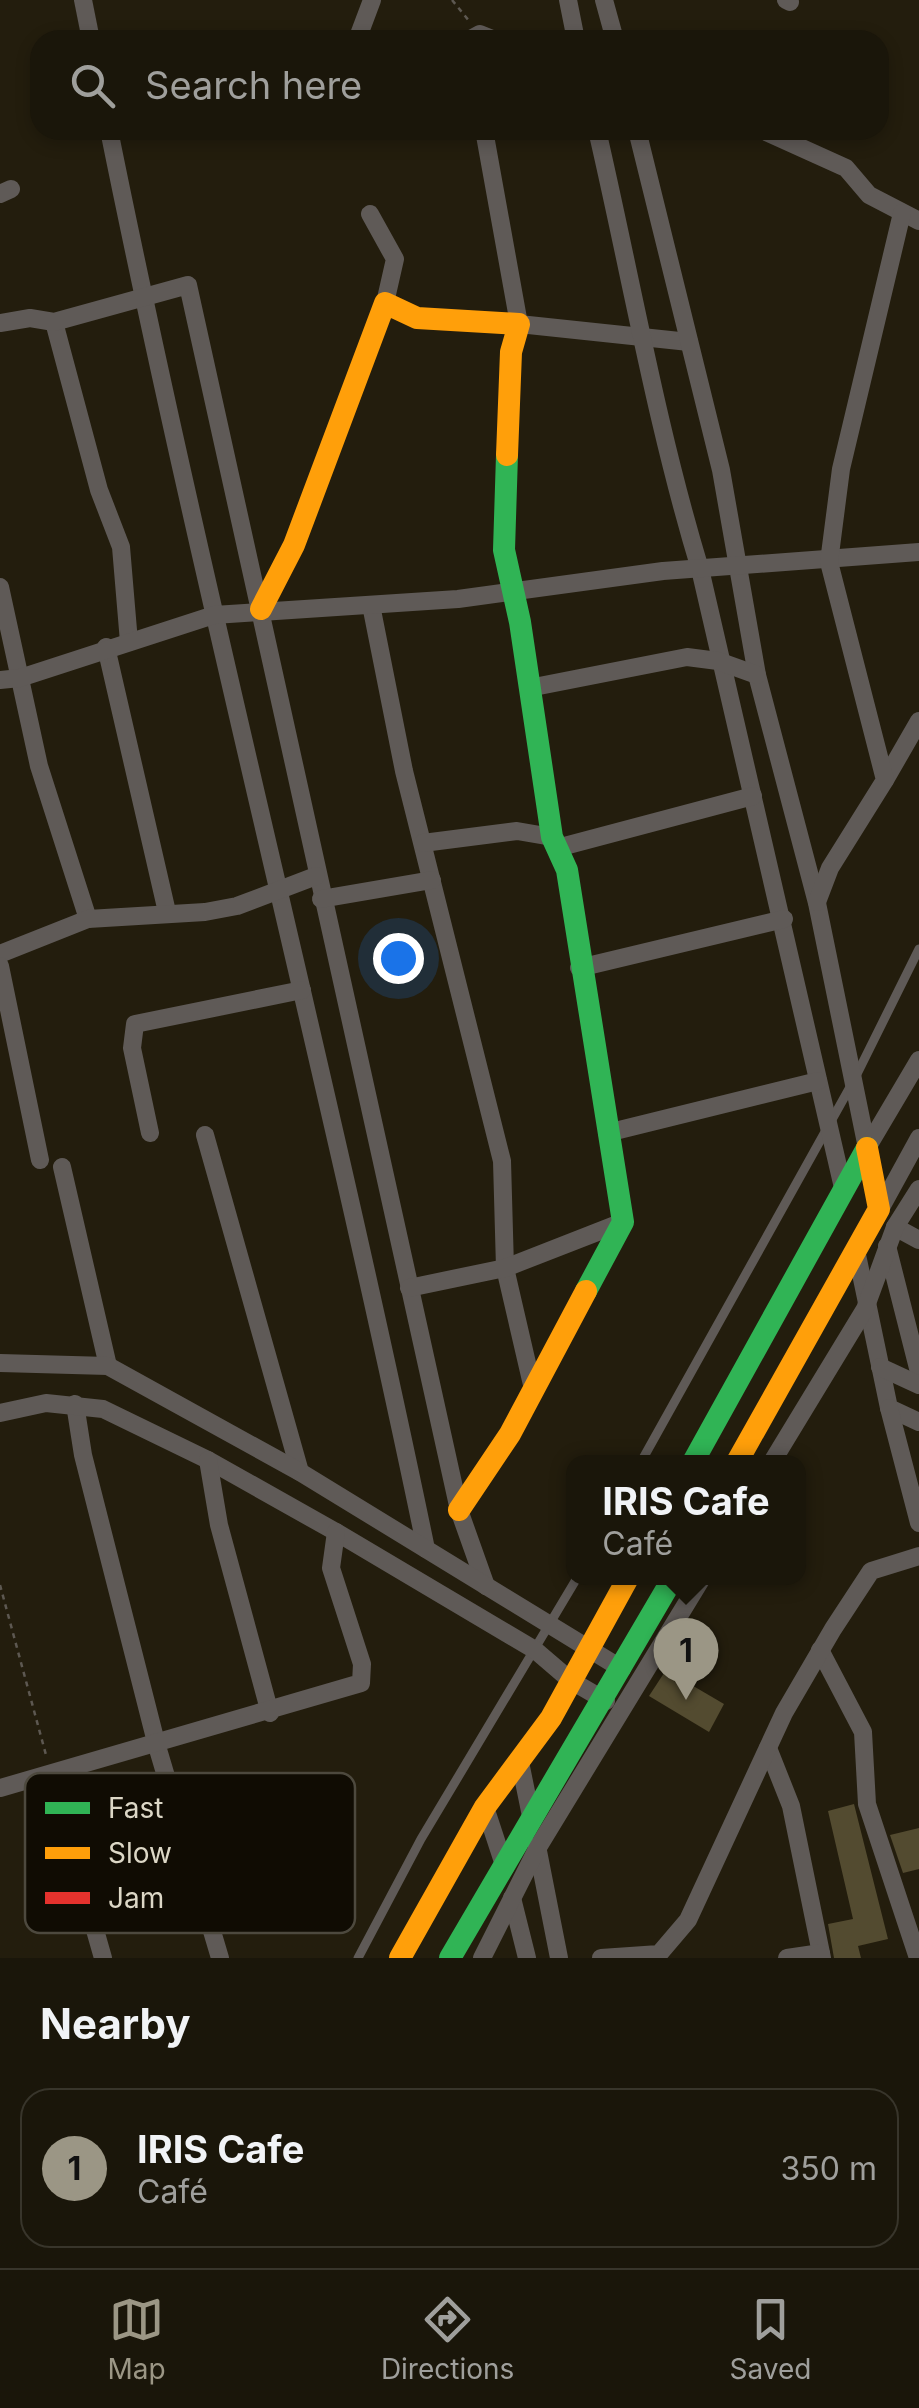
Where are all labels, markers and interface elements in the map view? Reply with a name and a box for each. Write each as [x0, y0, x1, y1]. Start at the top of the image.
search box [30, 30, 889, 140]
icon: search [65, 58, 120, 113]
text: Search here [145, 62, 362, 108]
your location [373, 933, 424, 984]
popup [566, 1455, 806, 1585]
text: IRIS Cafe [602, 1478, 770, 1524]
text: Café [602, 1524, 673, 1563]
pin: 1 [654, 1618, 718, 1700]
legend [25, 1773, 355, 1933]
text: Fast [108, 1791, 164, 1825]
text: Slow [108, 1836, 172, 1870]
text: Jam [108, 1881, 164, 1915]
text: Nearby [40, 1998, 191, 2049]
text: IRIS Cafe [137, 2126, 304, 2172]
text: 1 [68, 2149, 81, 2188]
text: 350 m [781, 2149, 877, 2188]
text: Café [137, 2172, 208, 2211]
tab: Map [108, 2292, 166, 2386]
tab: Directions [381, 2292, 514, 2386]
tab: Saved [729, 2292, 811, 2386]

